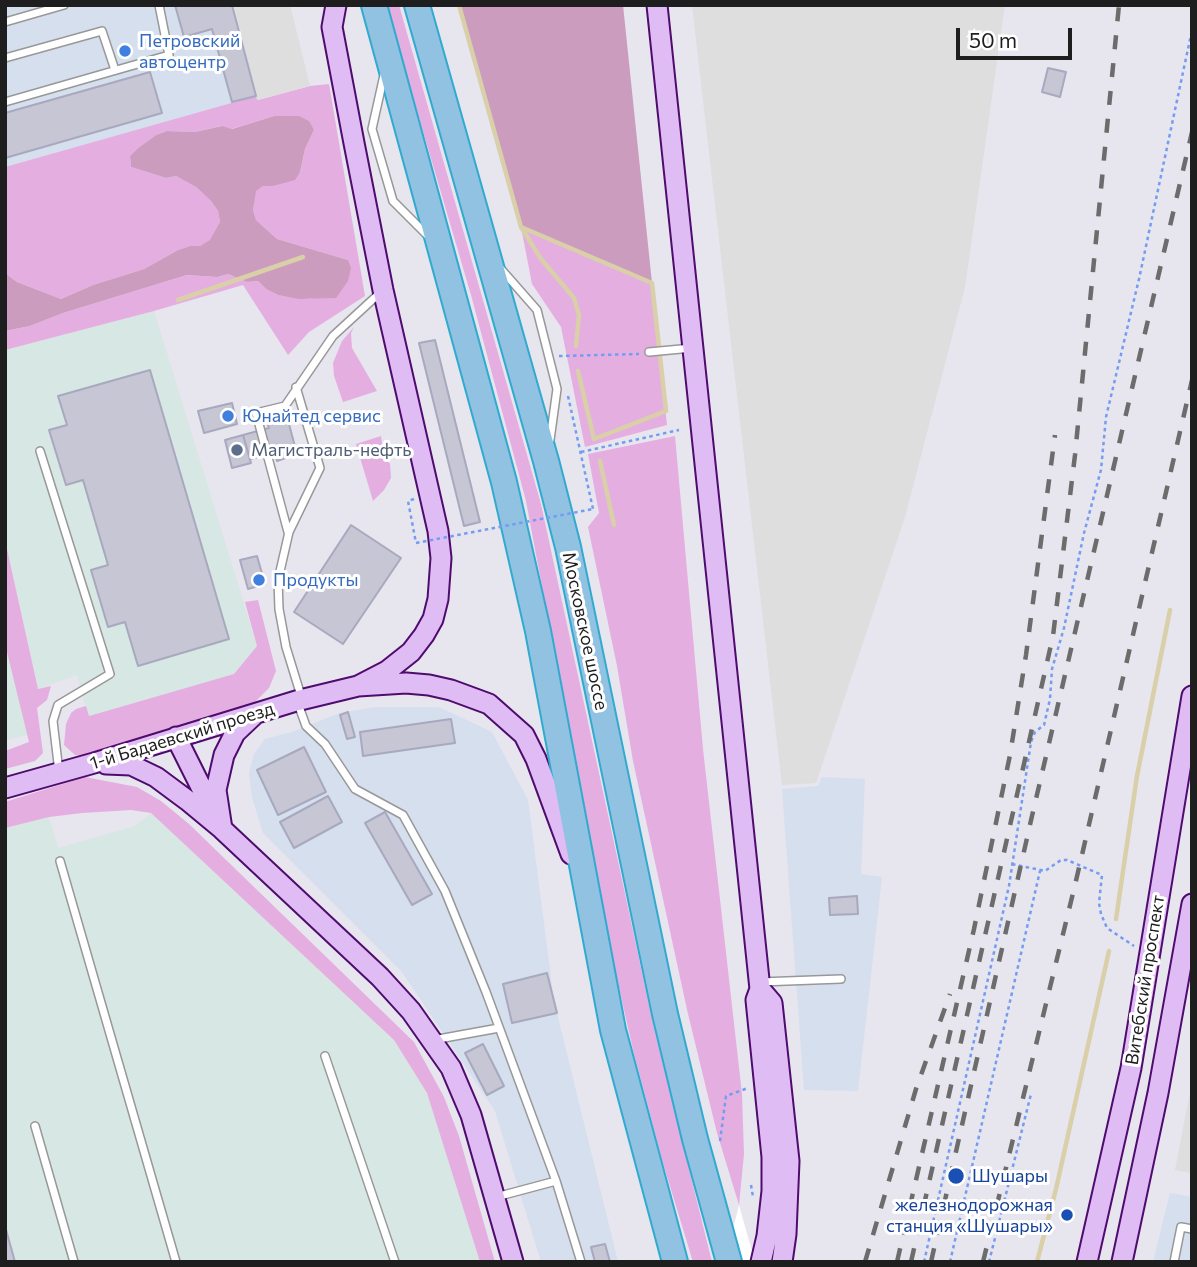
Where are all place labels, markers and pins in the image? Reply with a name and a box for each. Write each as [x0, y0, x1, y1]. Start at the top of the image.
place label: Петровский автоцентр [139, 30, 240, 72]
marker: Петровский автоцентр [117, 43, 133, 59]
place label: Юнайтед сервис [242, 405, 381, 427]
marker: Юнайтед сервис [220, 408, 236, 424]
place label: Магистраль-нефть [251, 439, 412, 461]
marker: Магистраль-нефть [229, 442, 245, 458]
place label: Продукты [273, 569, 358, 591]
marker: Продукты [251, 572, 267, 588]
place label: Шушары [972, 1165, 1048, 1187]
marker: Шушары [946, 1166, 966, 1186]
place label: железнодорожная станция «Шушары» [886, 1194, 1053, 1236]
marker: железнодорожная станция «Шушары» [1059, 1207, 1075, 1223]

